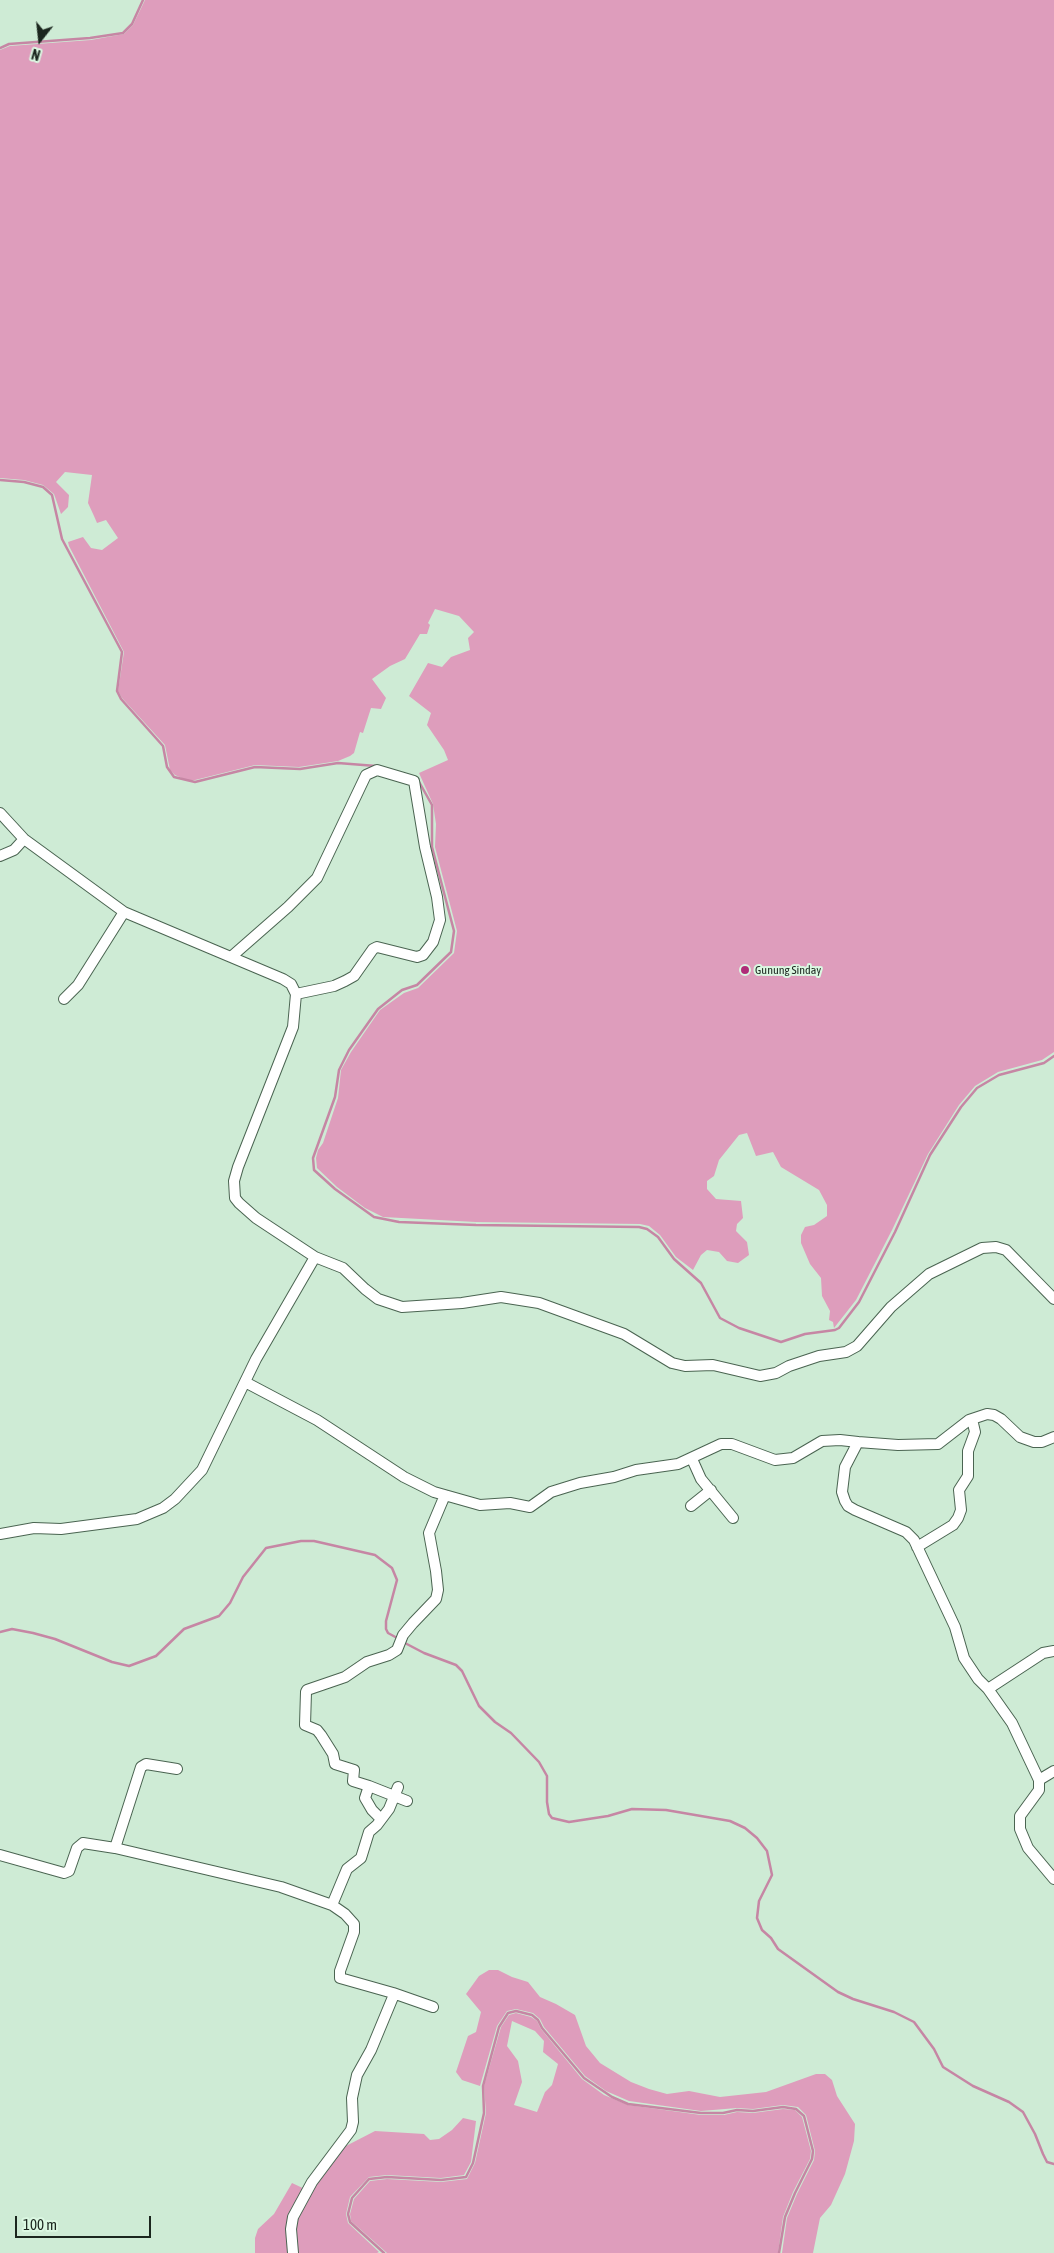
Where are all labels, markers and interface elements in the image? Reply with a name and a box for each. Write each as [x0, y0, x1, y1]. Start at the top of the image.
north arrow [15, 15, 65, 65]
text: N [30, 46, 42, 63]
place label: Gunung Sinday [755, 963, 821, 977]
marker: Gunung Sinday [739, 964, 751, 976]
scale bar [18, 2206, 154, 2238]
text: 100 m [23, 2216, 57, 2233]

